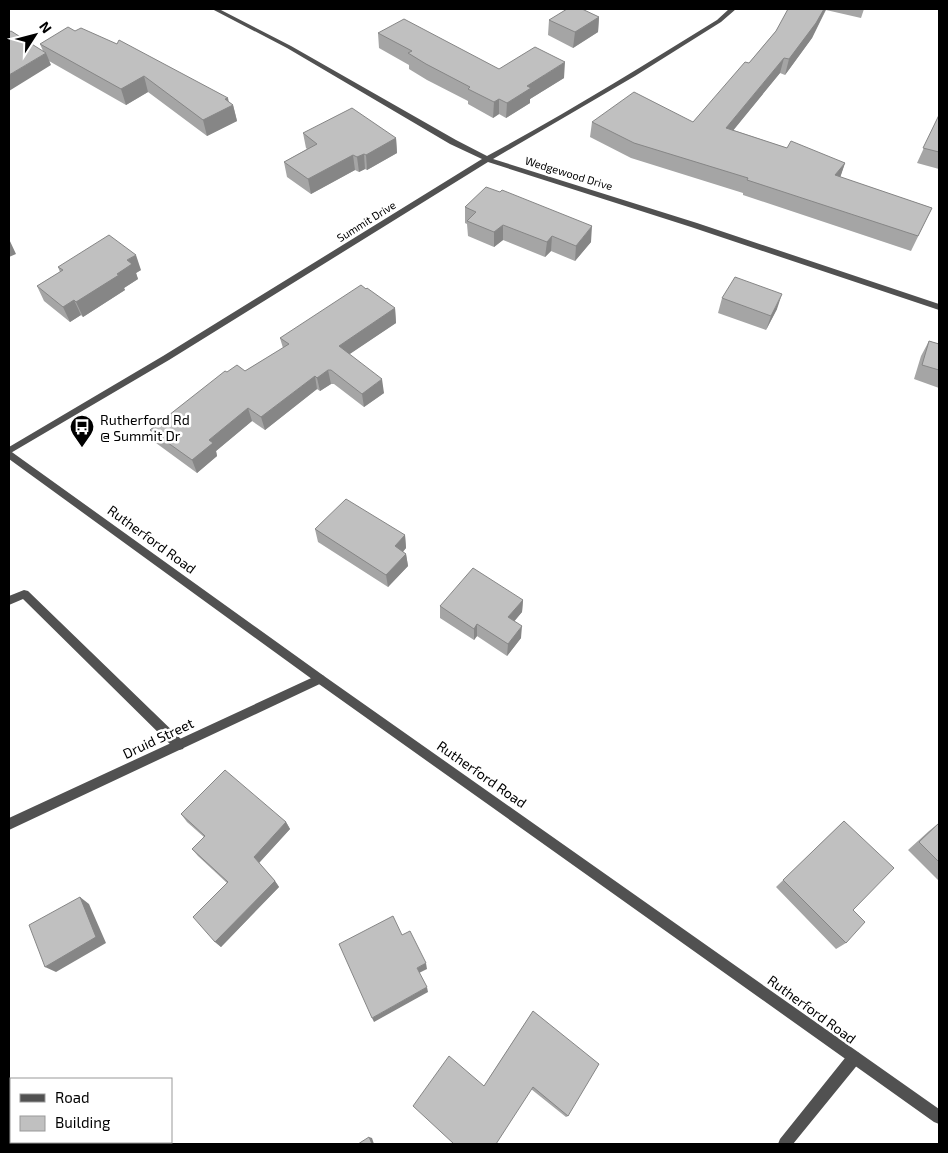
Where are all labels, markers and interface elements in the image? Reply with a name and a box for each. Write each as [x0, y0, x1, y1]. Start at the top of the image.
north arrow [10, 10, 60, 60]
text: N [36, 18, 56, 36]
street label: Wedgewood Drive [524, 154, 614, 193]
street label: Summit Drive [334, 198, 398, 244]
place label: Rutherford Rd @ Summit Dr [100, 411, 190, 444]
bus stop icon: Rutherford Rd @ Summit Dr [69, 414, 95, 448]
street label: Rutherford Road [104, 501, 200, 577]
street label: Druid Street [120, 714, 196, 762]
street label: Rutherford Road [434, 737, 530, 811]
street label: Rutherford Road [764, 971, 860, 1047]
legend [10, 1078, 172, 1143]
text: Road [55, 1088, 90, 1106]
text: Building [55, 1113, 111, 1131]

